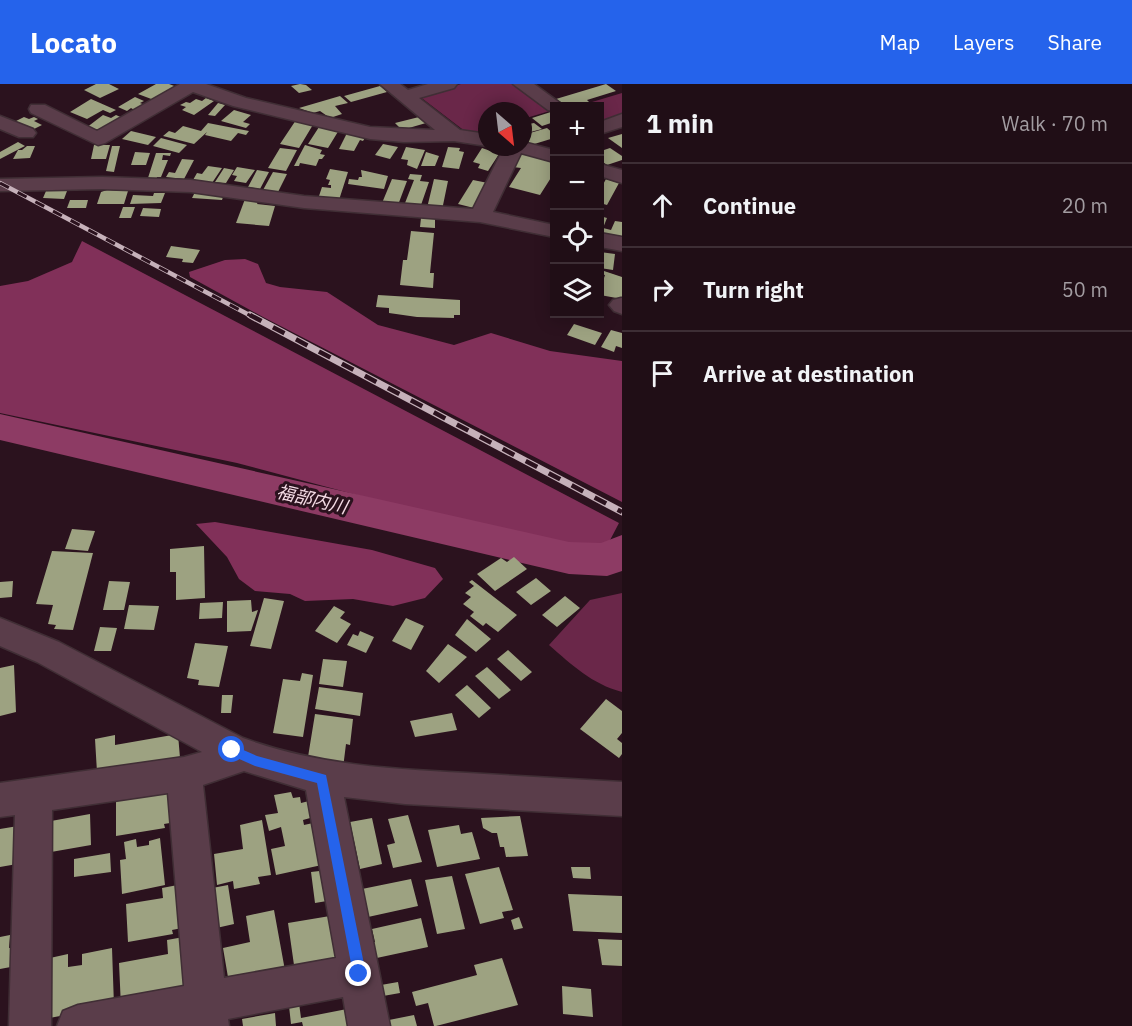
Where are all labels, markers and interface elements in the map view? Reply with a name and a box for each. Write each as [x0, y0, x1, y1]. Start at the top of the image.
text: Locato [30, 24, 117, 61]
text: Map [880, 28, 920, 56]
text: Layers [953, 28, 1015, 56]
text: Share [1048, 28, 1102, 56]
north arrow [478, 102, 532, 156]
map controls [550, 102, 604, 318]
button: + [550, 102, 604, 156]
text: 1 min [646, 106, 714, 140]
text: Walk · 70 m [1002, 110, 1108, 137]
button: − [550, 156, 604, 210]
icon: ahead [646, 189, 679, 222]
text: Continue [703, 191, 796, 220]
text: 20 m [1062, 192, 1108, 219]
button: locate [550, 210, 604, 264]
button: layers [550, 264, 604, 318]
icon: right [646, 273, 679, 306]
text: Turn right [703, 275, 804, 304]
text: 50 m [1062, 276, 1108, 303]
icon: arrive [646, 357, 679, 390]
text: Arrive at destination [703, 359, 914, 388]
water label: 福部内川 [274, 480, 352, 519]
route start [218, 736, 244, 762]
route end [345, 960, 371, 986]

